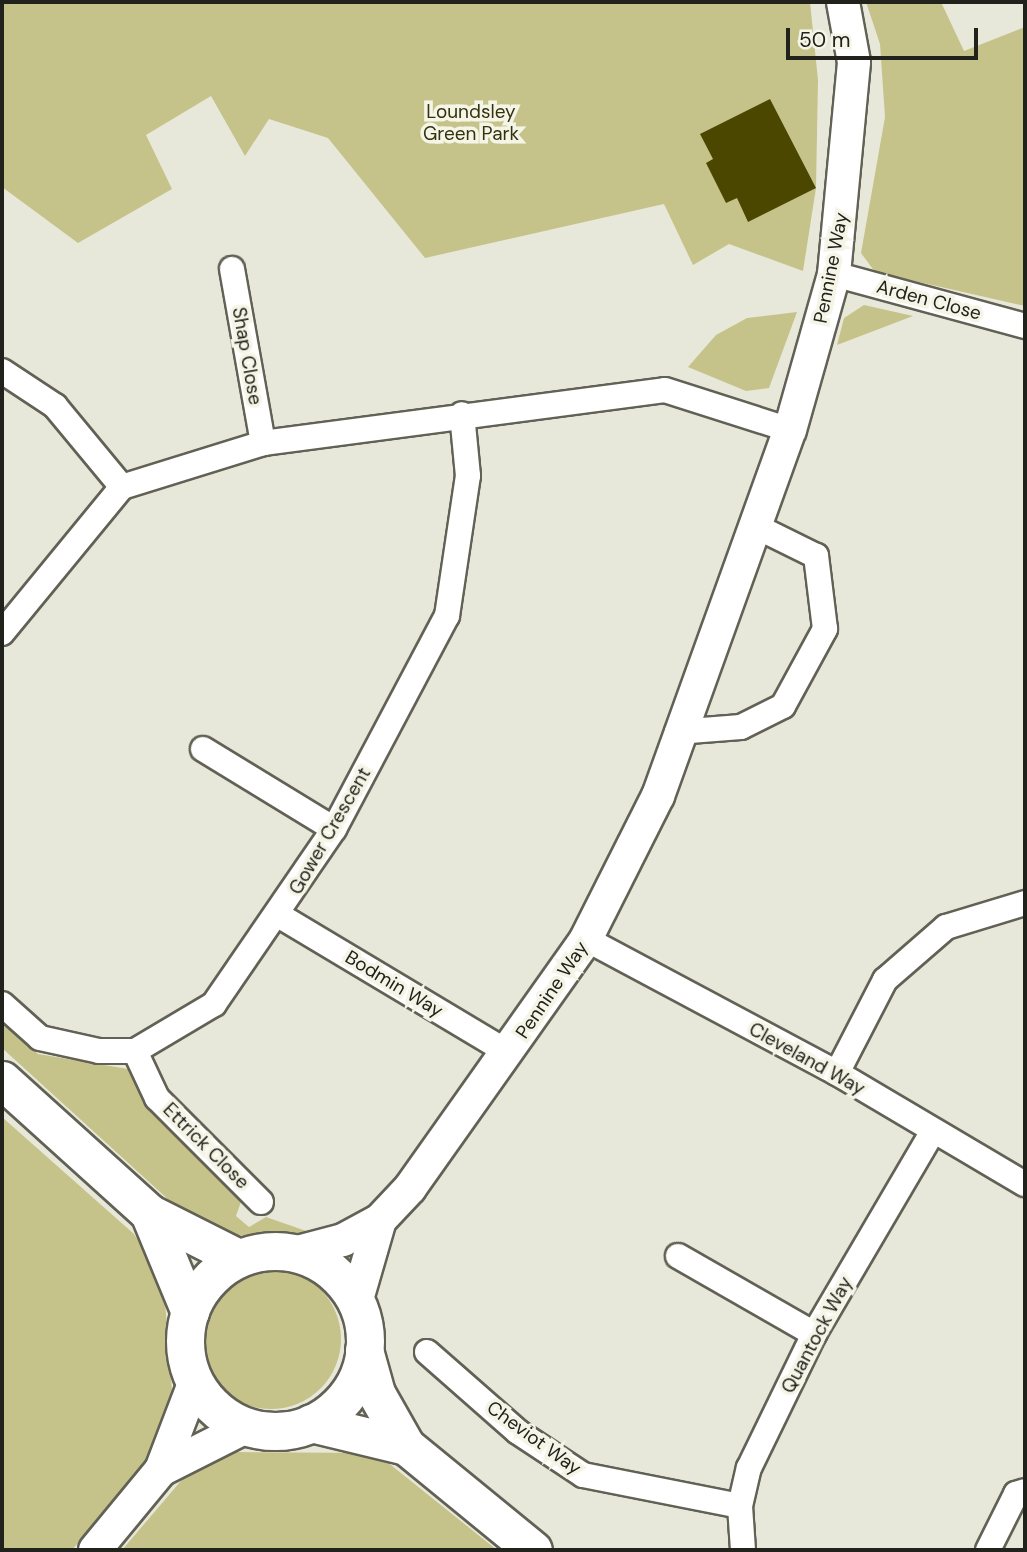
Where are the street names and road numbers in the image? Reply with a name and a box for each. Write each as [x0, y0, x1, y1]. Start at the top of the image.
street label: Pennine Way [809, 211, 853, 325]
street label: Arden Close [874, 275, 984, 325]
street label: Shap Close [227, 305, 267, 407]
street label: Gower Crescent [284, 763, 376, 899]
street label: Pennine Way [511, 937, 593, 1043]
street label: Bodmin Way [341, 946, 447, 1022]
street label: Cleveland Way [745, 1018, 869, 1100]
street label: Ettrick Close [158, 1098, 254, 1194]
street label: Quantock Way [777, 1273, 857, 1397]
street label: Cheviot Way [482, 1396, 586, 1480]

